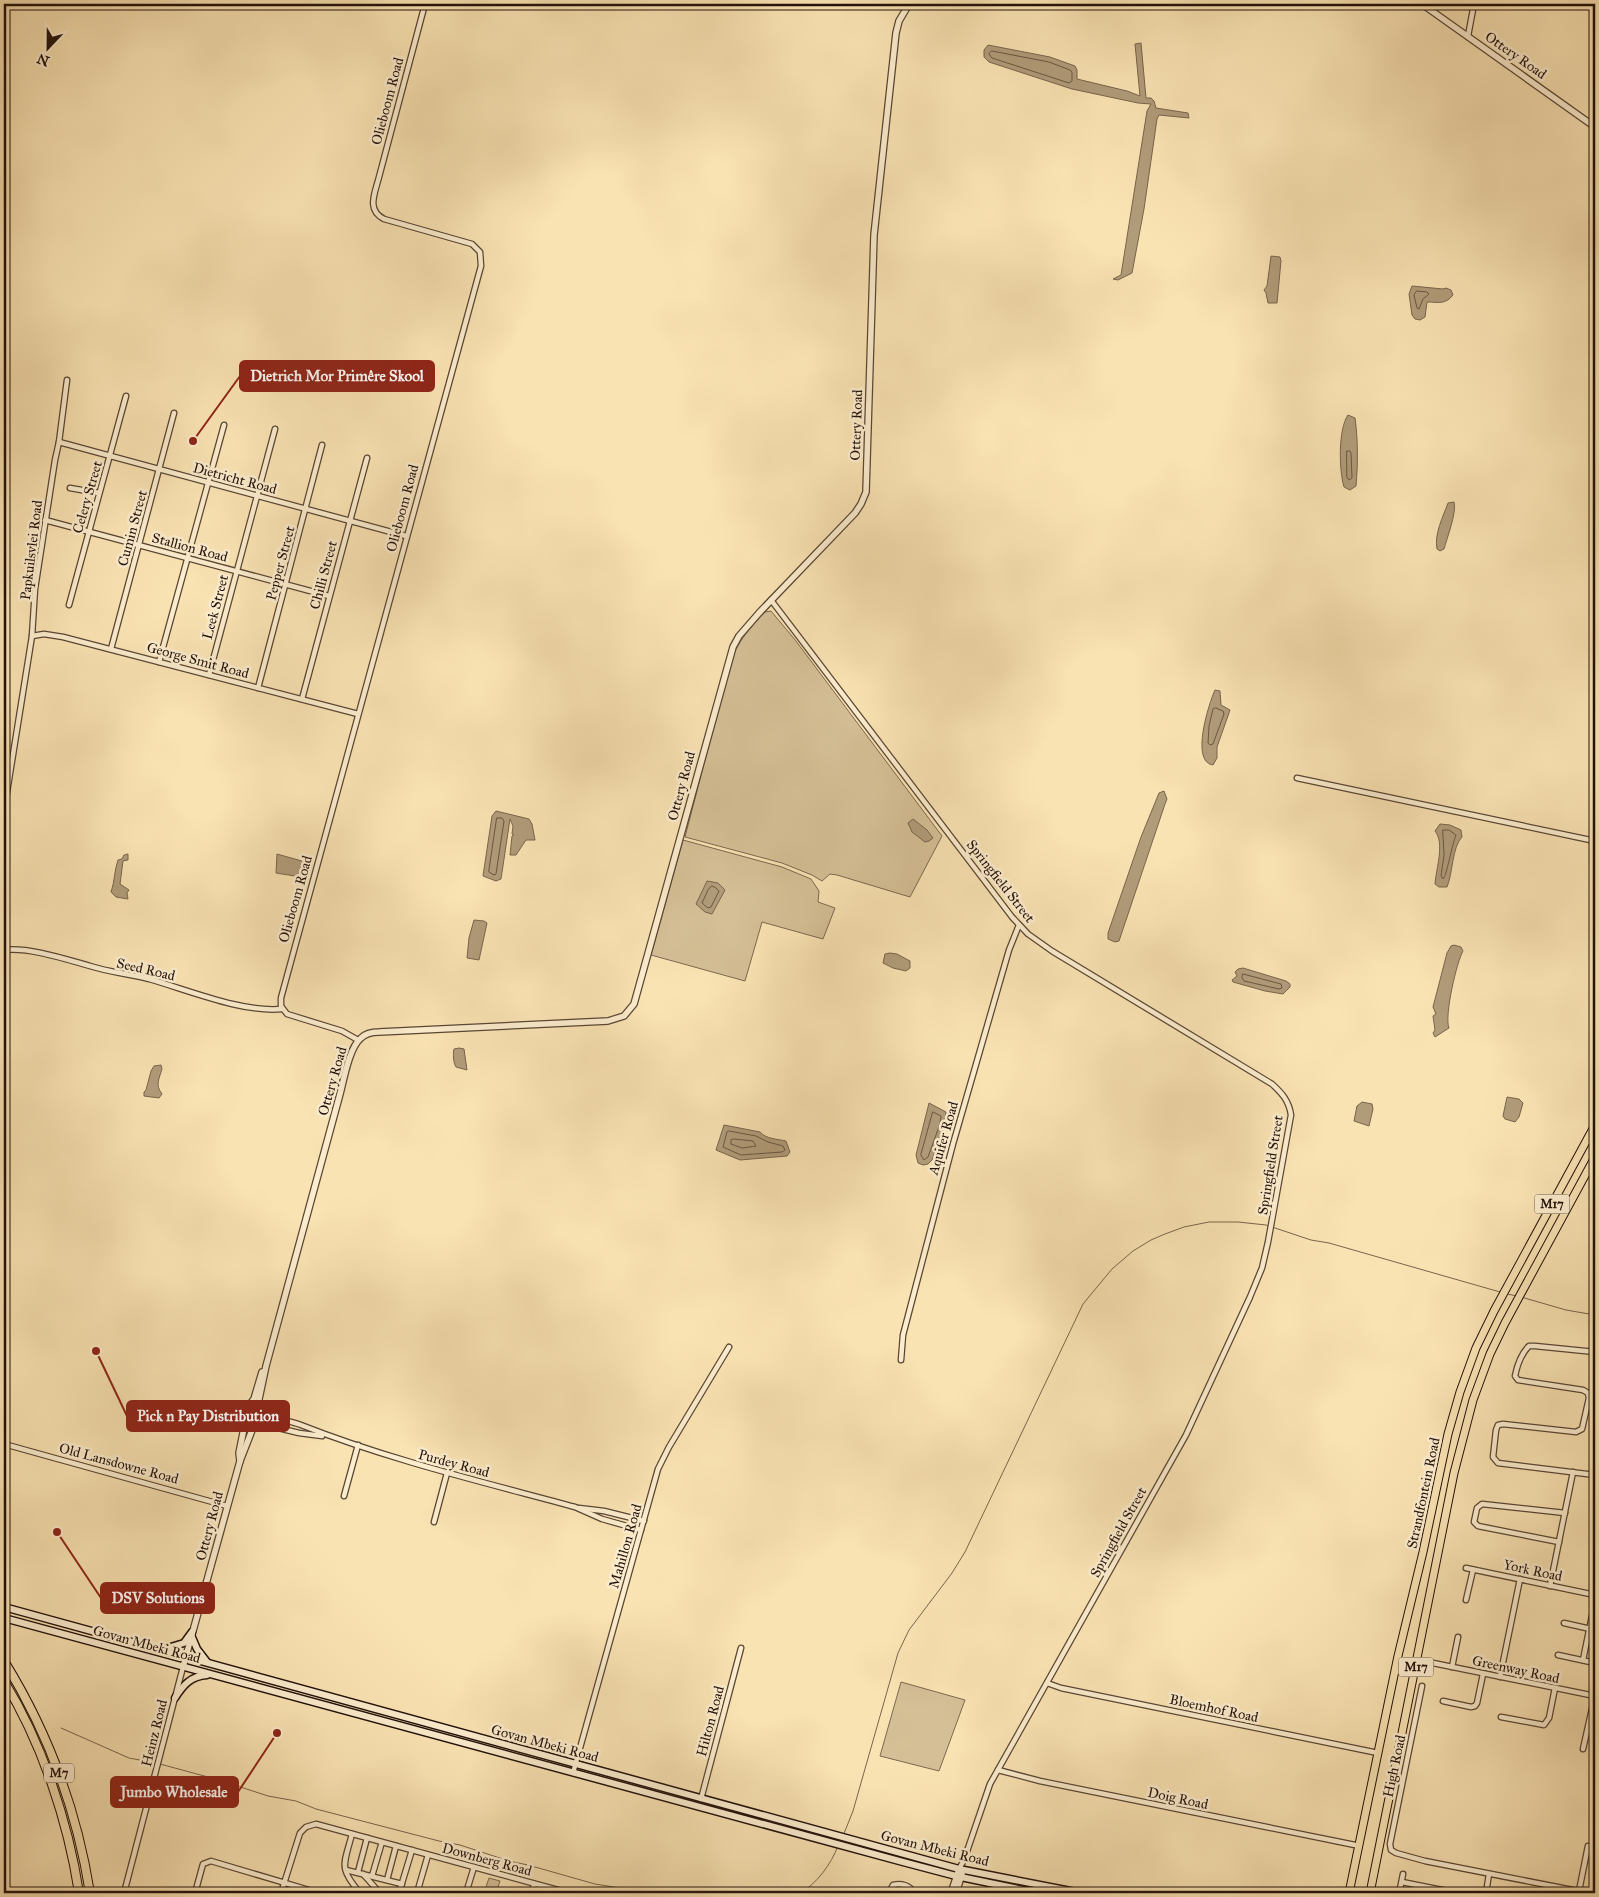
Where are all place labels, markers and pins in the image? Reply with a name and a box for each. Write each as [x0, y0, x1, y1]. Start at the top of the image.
callout: Dietrich Mor Primêre Skool [240, 361, 434, 391]
callout: Pick n Pay Distribution [127, 1401, 289, 1431]
callout: DSV Solutions [101, 1583, 214, 1613]
callout: Jumbo Wholesale [111, 1777, 238, 1807]

